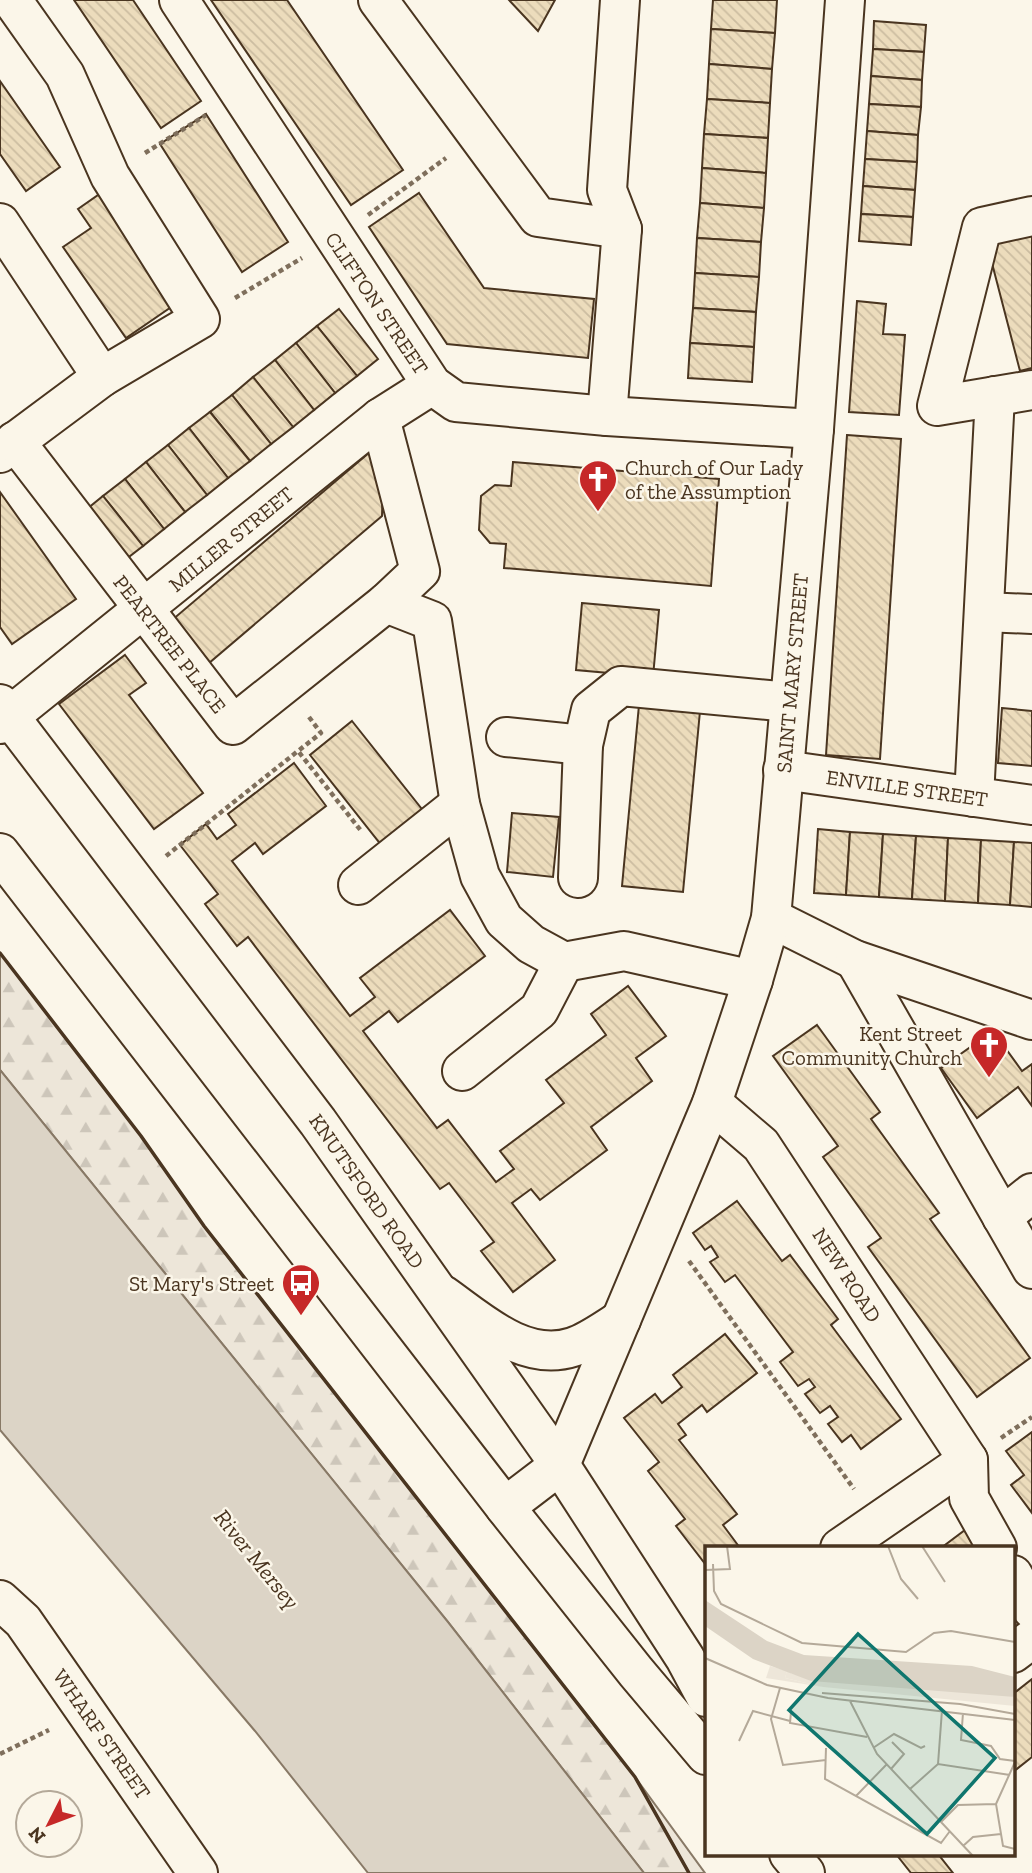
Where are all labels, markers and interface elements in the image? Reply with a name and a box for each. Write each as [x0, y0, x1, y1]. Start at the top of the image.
street label: CLIFTON STREET [320, 227, 434, 379]
place label: Church of Our Lady of the Assumption [625, 455, 803, 504]
church icon: Church of Our Lady of the Assumption [577, 458, 619, 513]
street label: MILLER STREET [164, 481, 298, 597]
street label: PEARTREE PLACE [108, 570, 232, 718]
street label: SAINT MARY STREET [771, 572, 813, 774]
street label: ENVILLE STREET [824, 764, 990, 812]
place label: Kent Street Community Church [782, 1021, 962, 1070]
church icon: Kent Street Community Church [968, 1024, 1010, 1079]
street label: KNUTSFORD ROAD [304, 1109, 430, 1273]
street label: NEW ROAD [807, 1223, 887, 1327]
bus stop icon: St Mary's Street [280, 1262, 322, 1317]
place label: St Mary's Street [129, 1271, 274, 1296]
water label: River Mersey [208, 1503, 306, 1615]
inset map [705, 1546, 1014, 1856]
street label: WHARF STREET [48, 1664, 156, 1804]
north arrow [14, 1789, 84, 1859]
text: N [23, 1822, 50, 1848]

